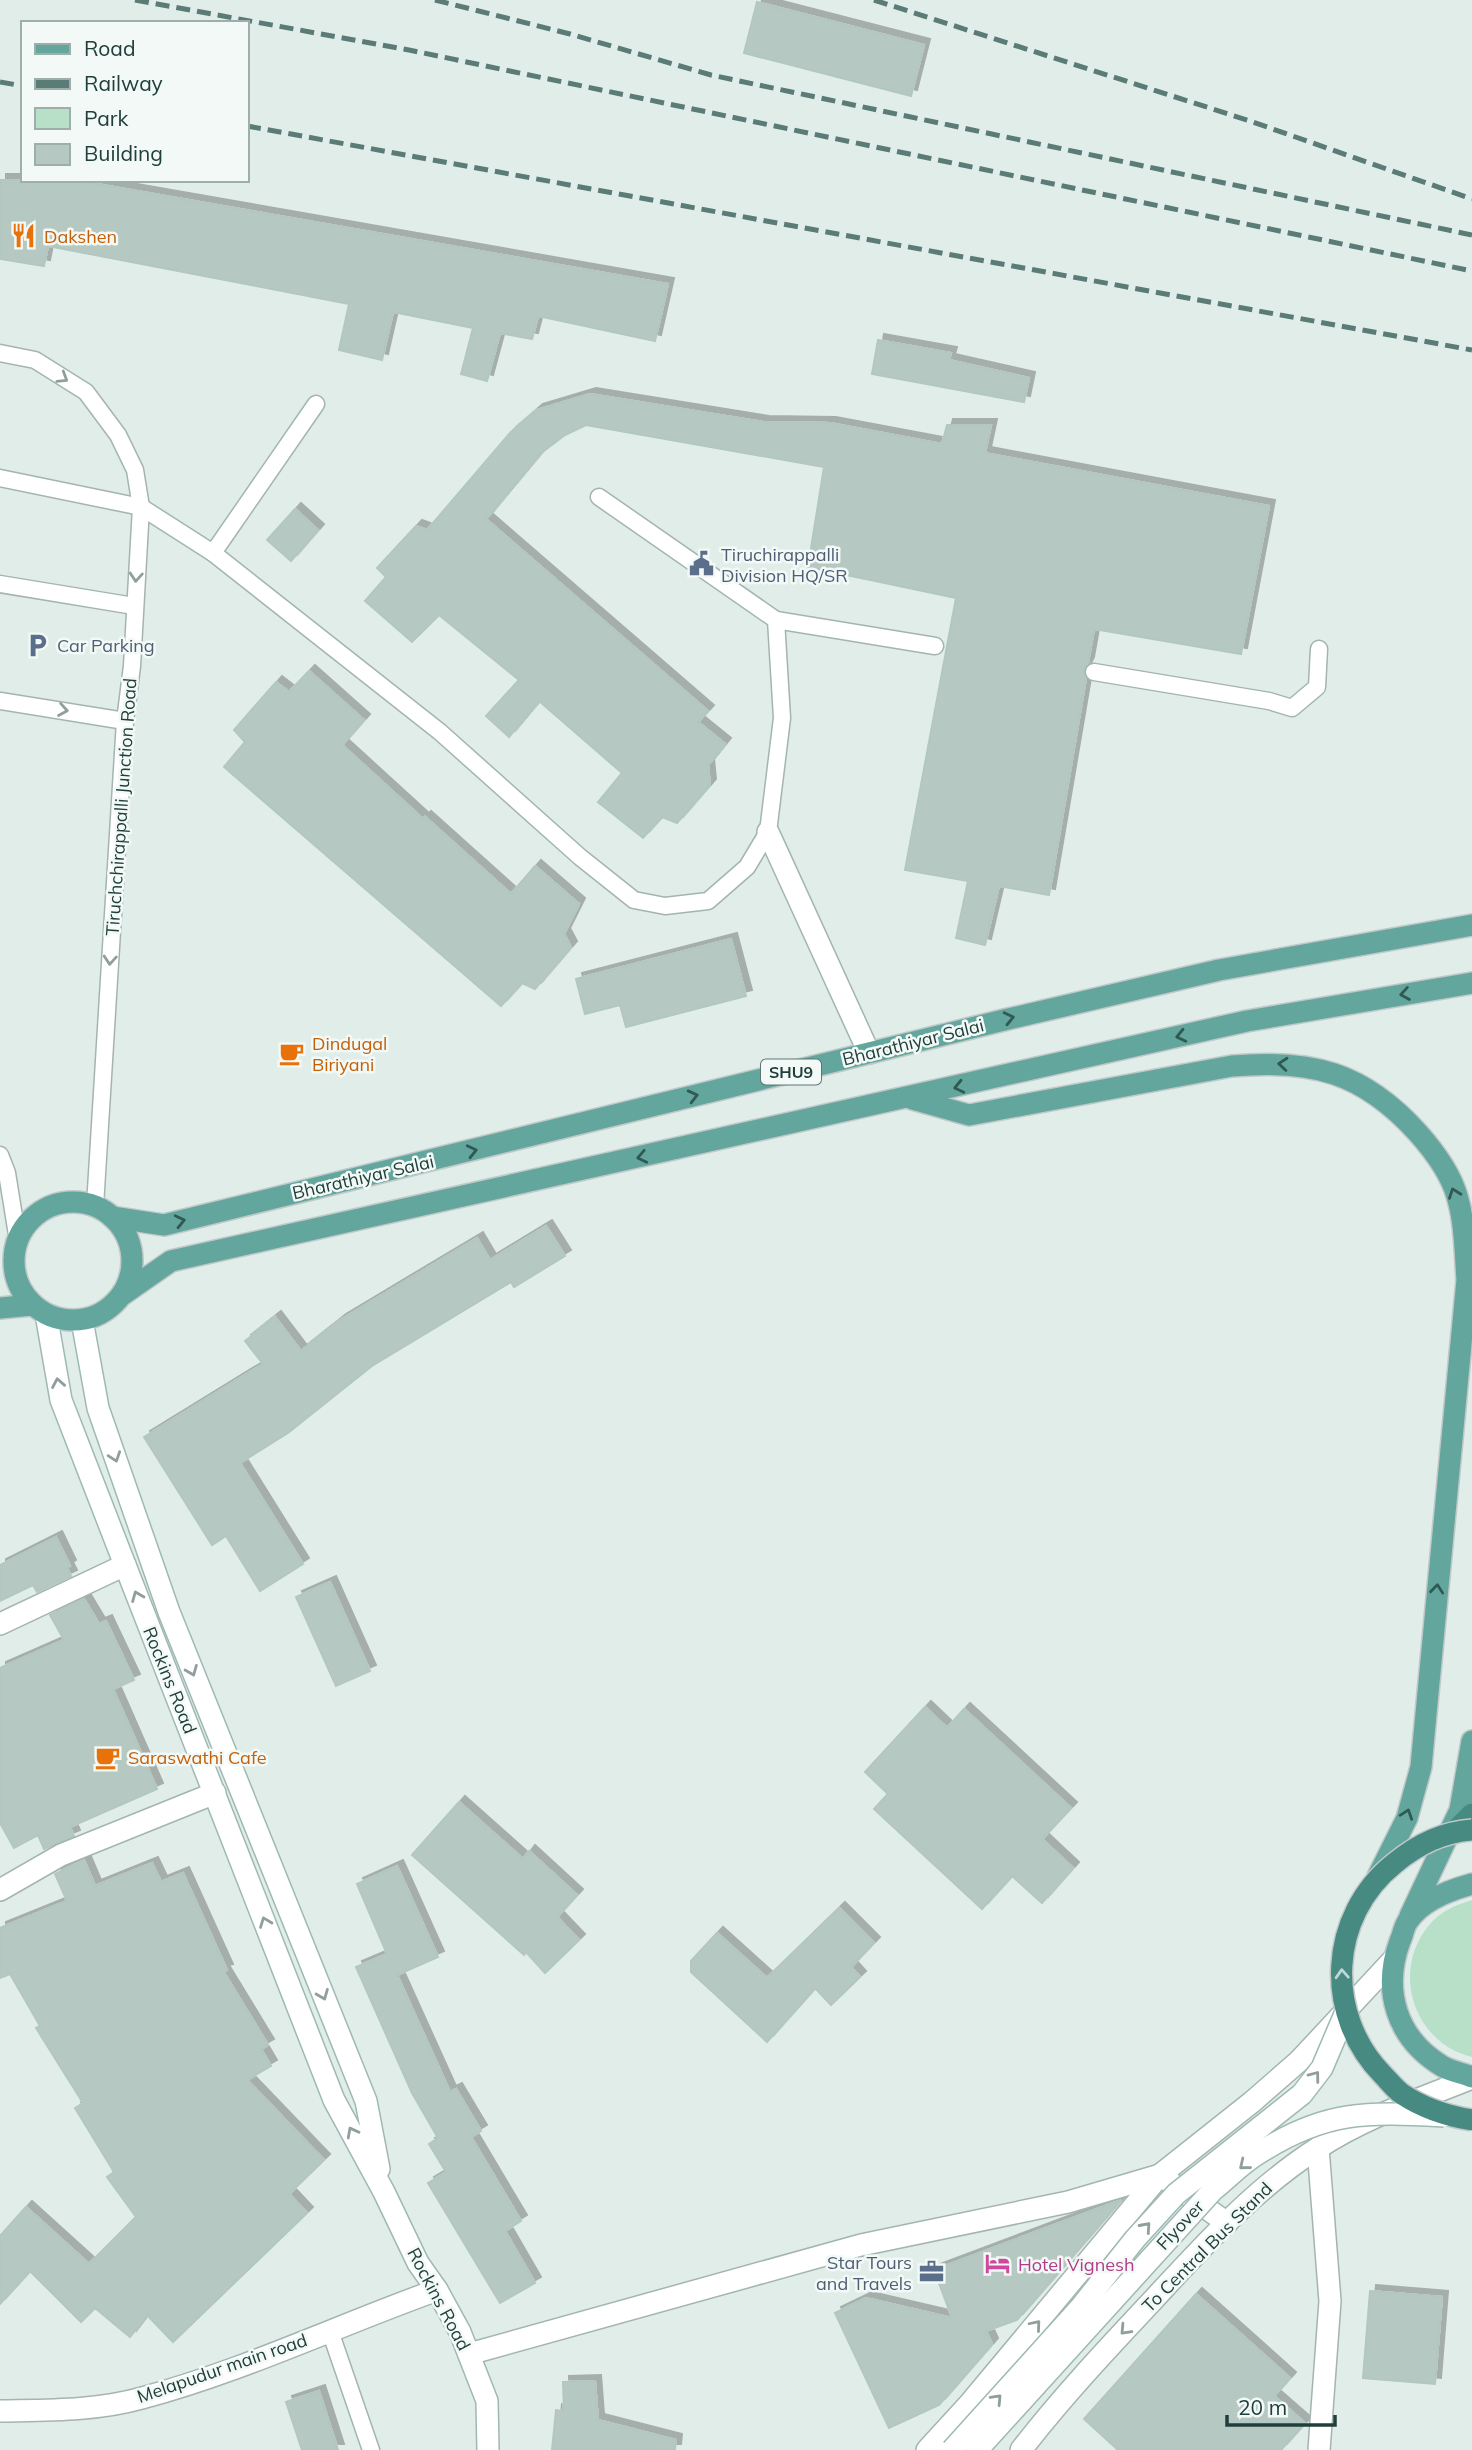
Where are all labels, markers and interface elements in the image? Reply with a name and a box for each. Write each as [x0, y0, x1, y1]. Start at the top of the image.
legend [21, 21, 248, 182]
text: Road [84, 35, 135, 61]
text: Railway [84, 70, 163, 96]
text: Park [84, 105, 128, 131]
text: Building [84, 140, 163, 166]
restaurant icon: Dakshen [10, 222, 38, 250]
place label: Dakshen [44, 225, 117, 248]
one-way arrow [55, 369, 68, 382]
place label: Tiruchirappalli Division HQ/SR [721, 543, 848, 587]
public building icon: Tiruchirappalli Division HQ/SR [687, 550, 715, 578]
one-way arrow [129, 572, 144, 583]
parking icon: Car Parking [23, 631, 51, 659]
place label: Car Parking [57, 634, 155, 657]
street label: Tiruchchirappalli Junction Road [101, 677, 141, 937]
one-way arrow [57, 702, 69, 717]
one-way arrow [103, 955, 118, 966]
one-way arrow [1399, 986, 1411, 1001]
one-way arrow [1003, 1012, 1015, 1027]
street label: Bharathiyar Salai [840, 1013, 986, 1071]
one-way arrow [1175, 1028, 1187, 1042]
place label: Dindugal Biriyani [312, 1032, 387, 1076]
cafe icon: Dindugal Biriyani [278, 1039, 306, 1067]
one-way arrow [1278, 1057, 1289, 1072]
road number: SHU9 [761, 1060, 821, 1084]
one-way arrow [953, 1078, 965, 1093]
one-way arrow [687, 1090, 699, 1105]
one-way arrow [466, 1145, 478, 1159]
one-way arrow [636, 1149, 648, 1163]
street label: Bharathiyar Salai [290, 1150, 436, 1204]
one-way arrow [1448, 1188, 1462, 1200]
one-way arrow [174, 1215, 186, 1229]
one-way arrow [51, 1377, 66, 1389]
one-way arrow [107, 1450, 121, 1463]
one-way arrow [1429, 1583, 1444, 1594]
one-way arrow [131, 1591, 145, 1603]
street label: Rockins Road [138, 1623, 202, 1737]
one-way arrow [184, 1664, 198, 1676]
cafe icon: Saraswathi Cafe [94, 1743, 122, 1771]
place label: Saraswathi Cafe [128, 1746, 267, 1769]
one-way arrow [1399, 1809, 1413, 1821]
one-way arrow [259, 1917, 273, 1929]
one-way arrow [1335, 1968, 1350, 1979]
one-way arrow [315, 1989, 329, 2001]
one-way arrow [1307, 2071, 1320, 2084]
one-way arrow [346, 2127, 360, 2139]
one-way arrow [1239, 2156, 1251, 2169]
street label: To Central Bus Stand [1137, 2177, 1277, 2317]
street label: Flyover [1151, 2195, 1209, 2255]
one-way arrow [1138, 2222, 1150, 2235]
street label: Rockins Road [402, 2244, 476, 2354]
hotel icon: Hotel Vignesh [984, 2250, 1012, 2278]
place label: Star Tours and Travels [816, 2251, 912, 2295]
place label: Hotel Vignesh [1018, 2253, 1134, 2276]
office icon: Star Tours and Travels [918, 2258, 946, 2286]
one-way arrow [1027, 2320, 1040, 2332]
one-way arrow [1121, 2322, 1133, 2335]
street label: Melapudur main road [134, 2328, 310, 2408]
scale bar [1227, 2384, 1336, 2428]
one-way arrow [989, 2394, 1001, 2407]
text: 20 m [1238, 2394, 1287, 2420]

